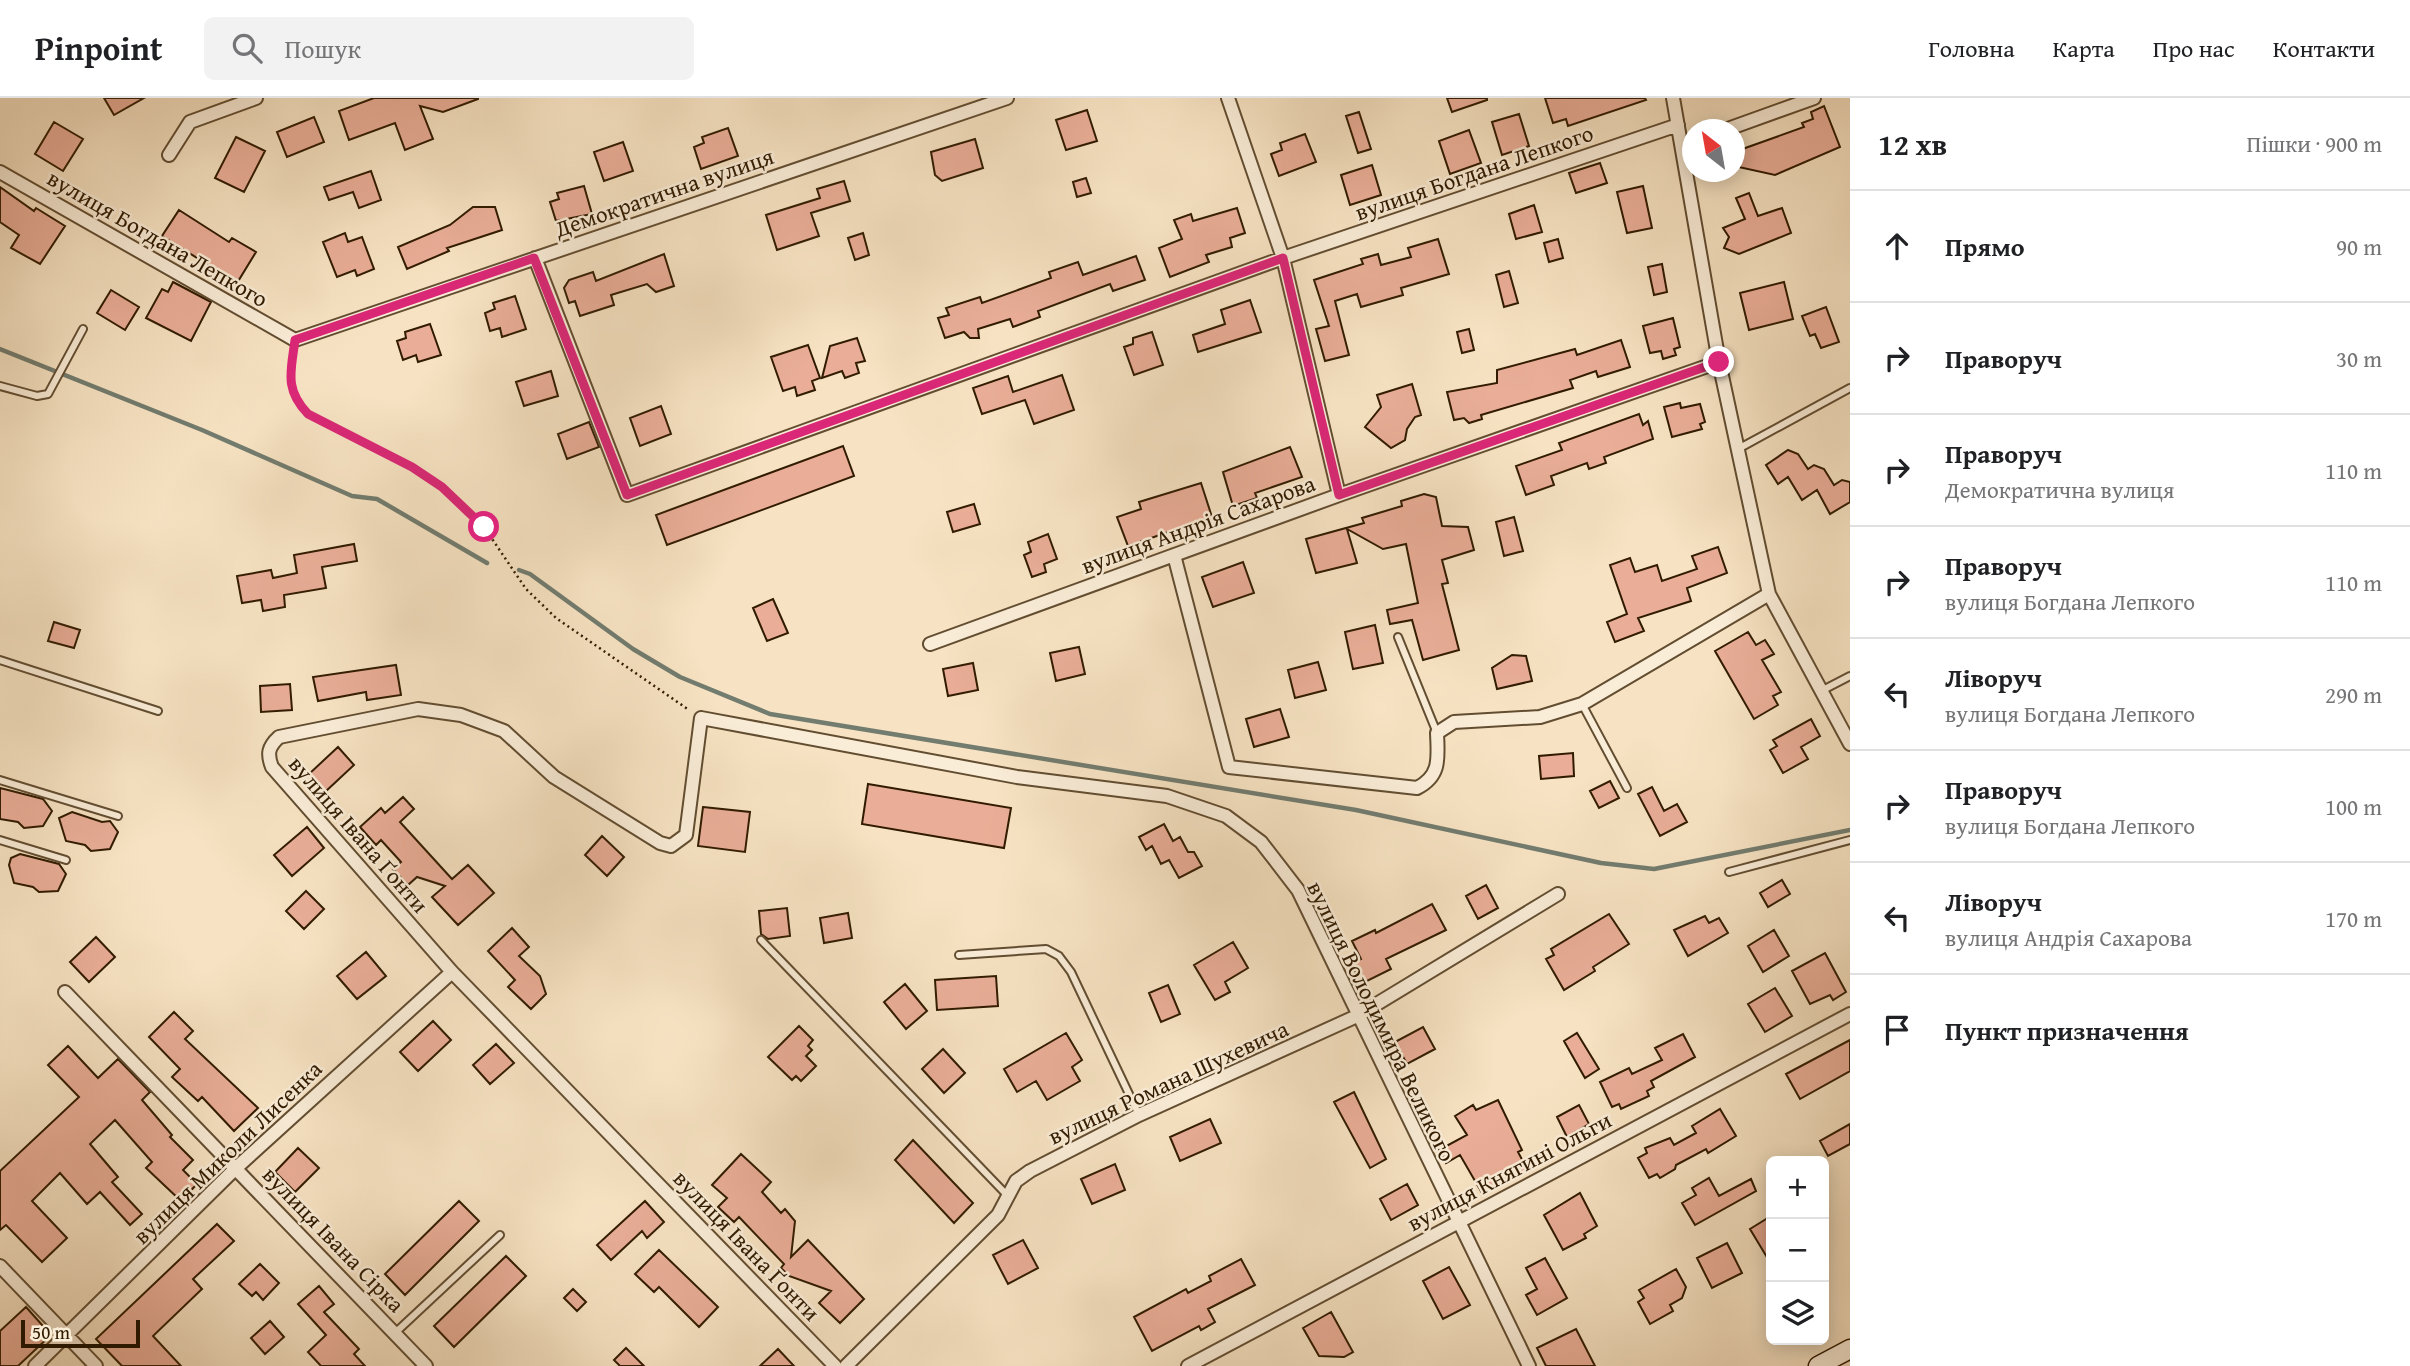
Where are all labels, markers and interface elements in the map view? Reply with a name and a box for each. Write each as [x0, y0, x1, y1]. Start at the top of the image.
search box [204, 17, 694, 80]
text: Pinpoint [35, 24, 162, 72]
icon: search [228, 29, 266, 67]
text: Пошук [284, 29, 361, 68]
text: Головна [1928, 31, 2015, 66]
text: Карта [2053, 31, 2115, 66]
text: Про нас [2153, 31, 2235, 66]
text: Контакти [2273, 31, 2375, 66]
street label: вулиця Богдана Лепкого [1350, 116, 1598, 228]
north arrow [1682, 119, 1745, 182]
text: 12 хв [1878, 122, 1947, 166]
text: Пішки · 900 m [2247, 127, 2382, 160]
street label: Демократична вулиця [549, 139, 778, 245]
street label: вулиця Богдана Лепкого [42, 161, 274, 315]
icon: ahead [1878, 227, 1916, 265]
text: Прямо [1945, 227, 2025, 266]
text: 90 m [2336, 230, 2382, 263]
icon: right [1878, 339, 1916, 377]
text: Праворуч [1945, 339, 2062, 378]
text: 30 m [2336, 342, 2382, 375]
route end [1703, 346, 1734, 377]
text: Праворуч [1945, 434, 2062, 473]
icon: right [1878, 451, 1916, 489]
text: 110 m [2325, 454, 2382, 487]
street label: вулиця Андрія Сахарова [1076, 466, 1320, 582]
text: Демократична вулиця [1945, 473, 2175, 506]
route start [468, 511, 499, 542]
text: Праворуч [1945, 546, 2062, 585]
icon: right [1878, 563, 1916, 601]
text: 110 m [2325, 566, 2382, 599]
text: вулиця Богдана Лепкого [1945, 585, 2195, 618]
text: Ліворуч [1945, 658, 2042, 697]
icon: left [1878, 675, 1916, 713]
text: 290 m [2325, 678, 2382, 711]
text: вулиця Богдана Лепкого [1945, 697, 2195, 730]
street label: вулиця Івана Ґонти [281, 748, 437, 920]
text: Праворуч [1945, 770, 2062, 809]
icon: right [1878, 787, 1916, 825]
text: 100 m [2325, 790, 2382, 823]
text: вулиця Богдана Лепкого [1945, 809, 2195, 842]
street label: вулиця Володимира Великого [1300, 875, 1464, 1167]
text: Ліворуч [1945, 882, 2042, 921]
icon: left [1878, 899, 1916, 937]
text: 170 m [2325, 902, 2382, 935]
text: вулиця Андрія Сахарова [1945, 921, 2192, 954]
icon: arrive [1878, 1011, 1916, 1049]
text: Пункт призначення [1945, 1011, 2189, 1050]
street label: вулиця Романа Шухевича [1043, 1012, 1294, 1152]
street label: вулиця Миколи Лисенка [125, 1053, 329, 1251]
street label: вулиця Княгині Ольги [1401, 1103, 1617, 1239]
map controls [1766, 1156, 1829, 1345]
button: + [1766, 1156, 1829, 1219]
street label: вулиця Івана Сірка [255, 1158, 413, 1320]
street label: вулиця Івана Ґонти [666, 1162, 828, 1328]
button: − [1766, 1219, 1829, 1282]
button: layers [1766, 1282, 1829, 1345]
scale bar [21, 1317, 140, 1349]
text: 50 m [32, 1318, 70, 1346]

